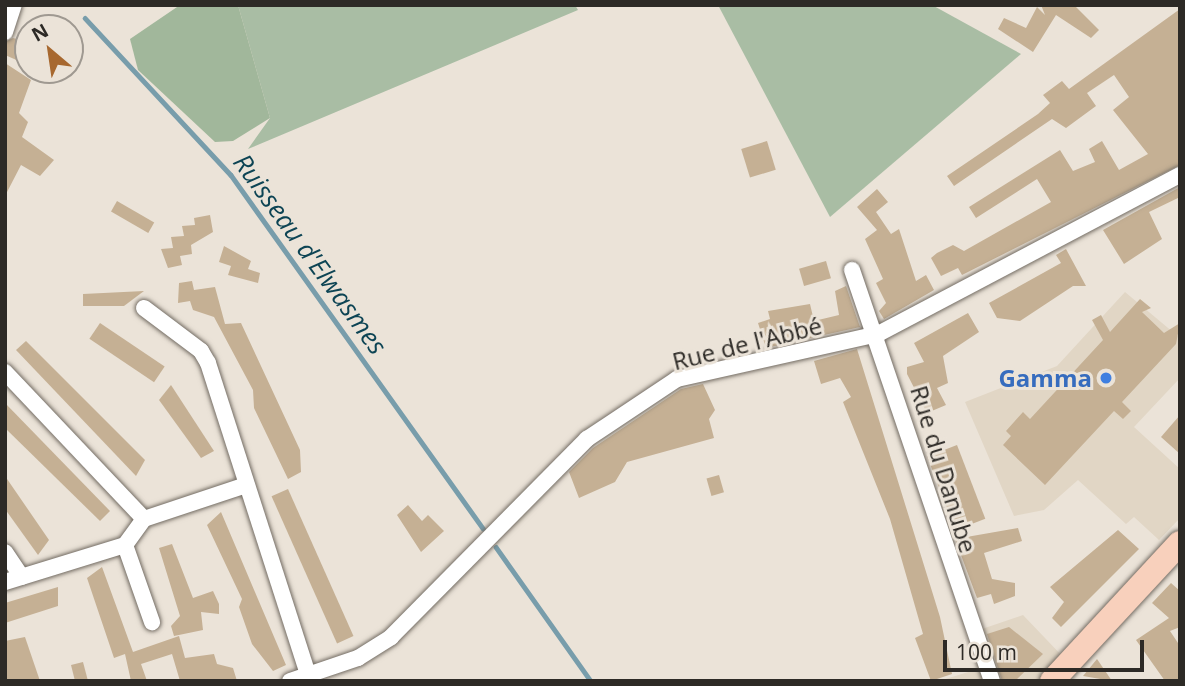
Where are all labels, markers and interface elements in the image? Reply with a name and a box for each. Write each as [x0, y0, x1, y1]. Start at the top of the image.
north arrow [14, 14, 84, 84]
text: N [27, 17, 53, 48]
water label: Ruisseau d'Elwasmes [227, 148, 393, 360]
street label: Rue de l'Abbé [669, 311, 825, 375]
place label: Gamma [998, 364, 1092, 392]
marker: Gamma [1098, 370, 1114, 386]
street label: Rue du Danube [905, 382, 983, 556]
scale bar [947, 626, 1148, 670]
text: 100 m [956, 638, 1017, 666]

